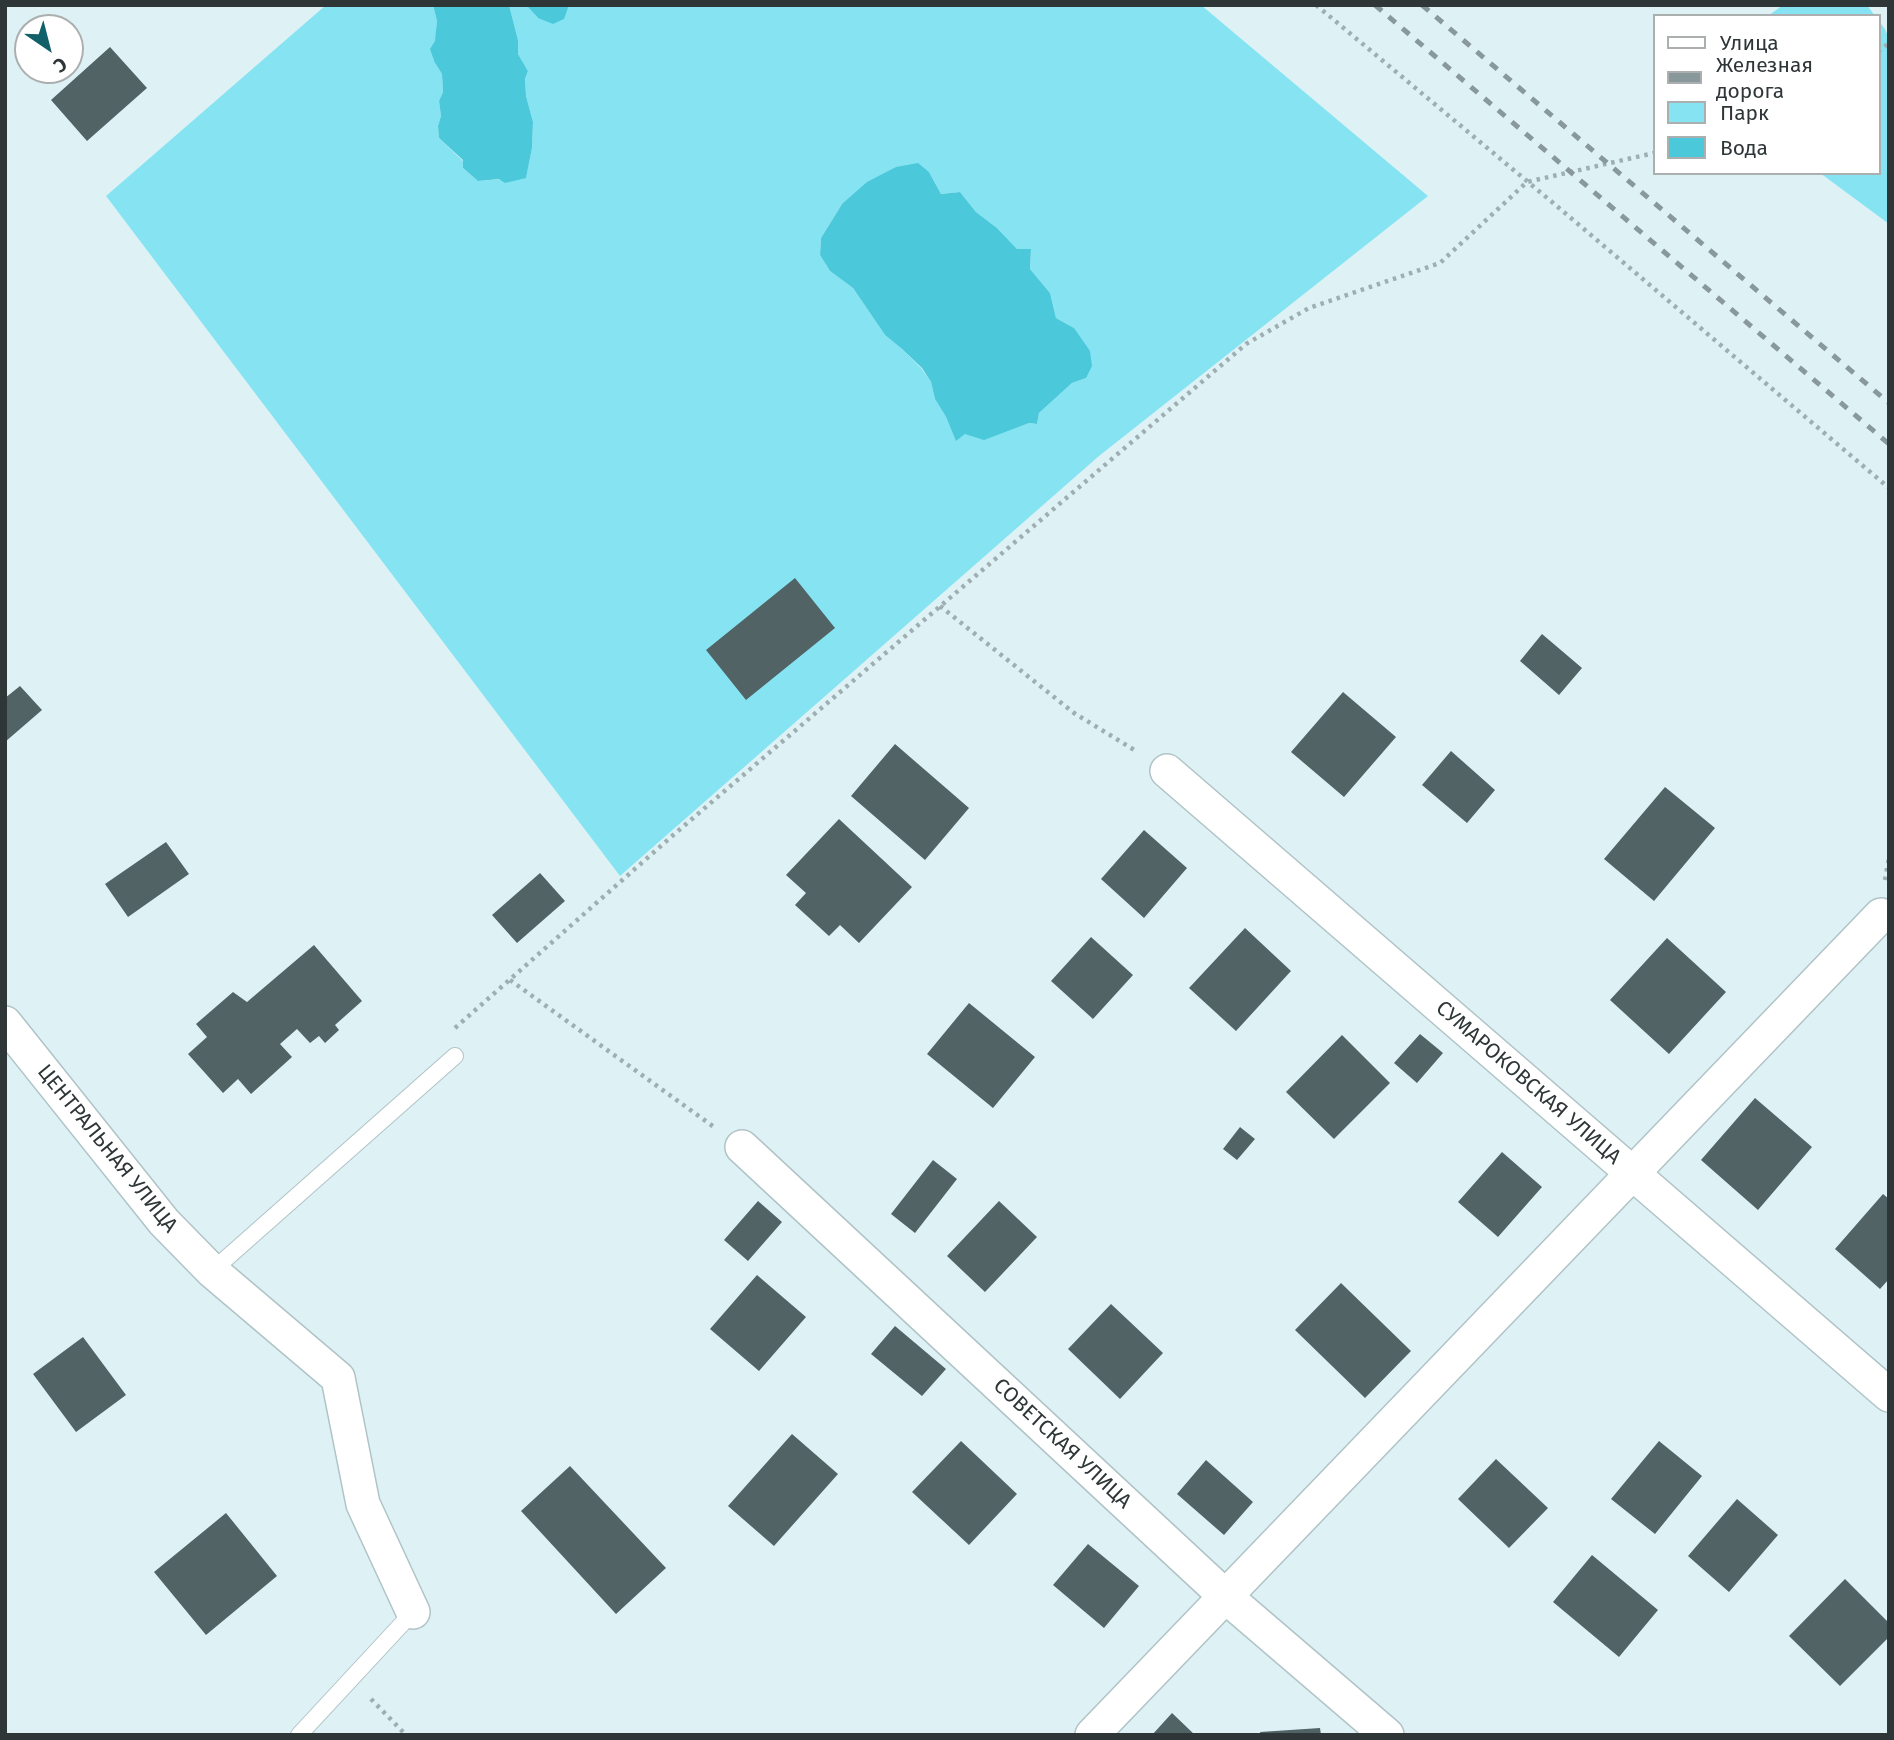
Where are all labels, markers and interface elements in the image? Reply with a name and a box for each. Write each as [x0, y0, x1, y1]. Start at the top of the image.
north arrow [14, 14, 84, 84]
legend [1652, 14, 1880, 175]
text: Улица [1720, 30, 1779, 56]
text: С [49, 52, 71, 78]
text: Железная дорога [1716, 52, 1813, 104]
text: Парк [1720, 100, 1769, 126]
text: Вода [1720, 135, 1768, 161]
street label: СУМАРОКОВСКАЯ УЛИЦА [1430, 996, 1626, 1170]
street label: ЦЕНТРАЛЬНАЯ УЛИЦА [31, 1060, 183, 1238]
street label: СОВЕТСКАЯ УЛИЦА [988, 1374, 1136, 1514]

